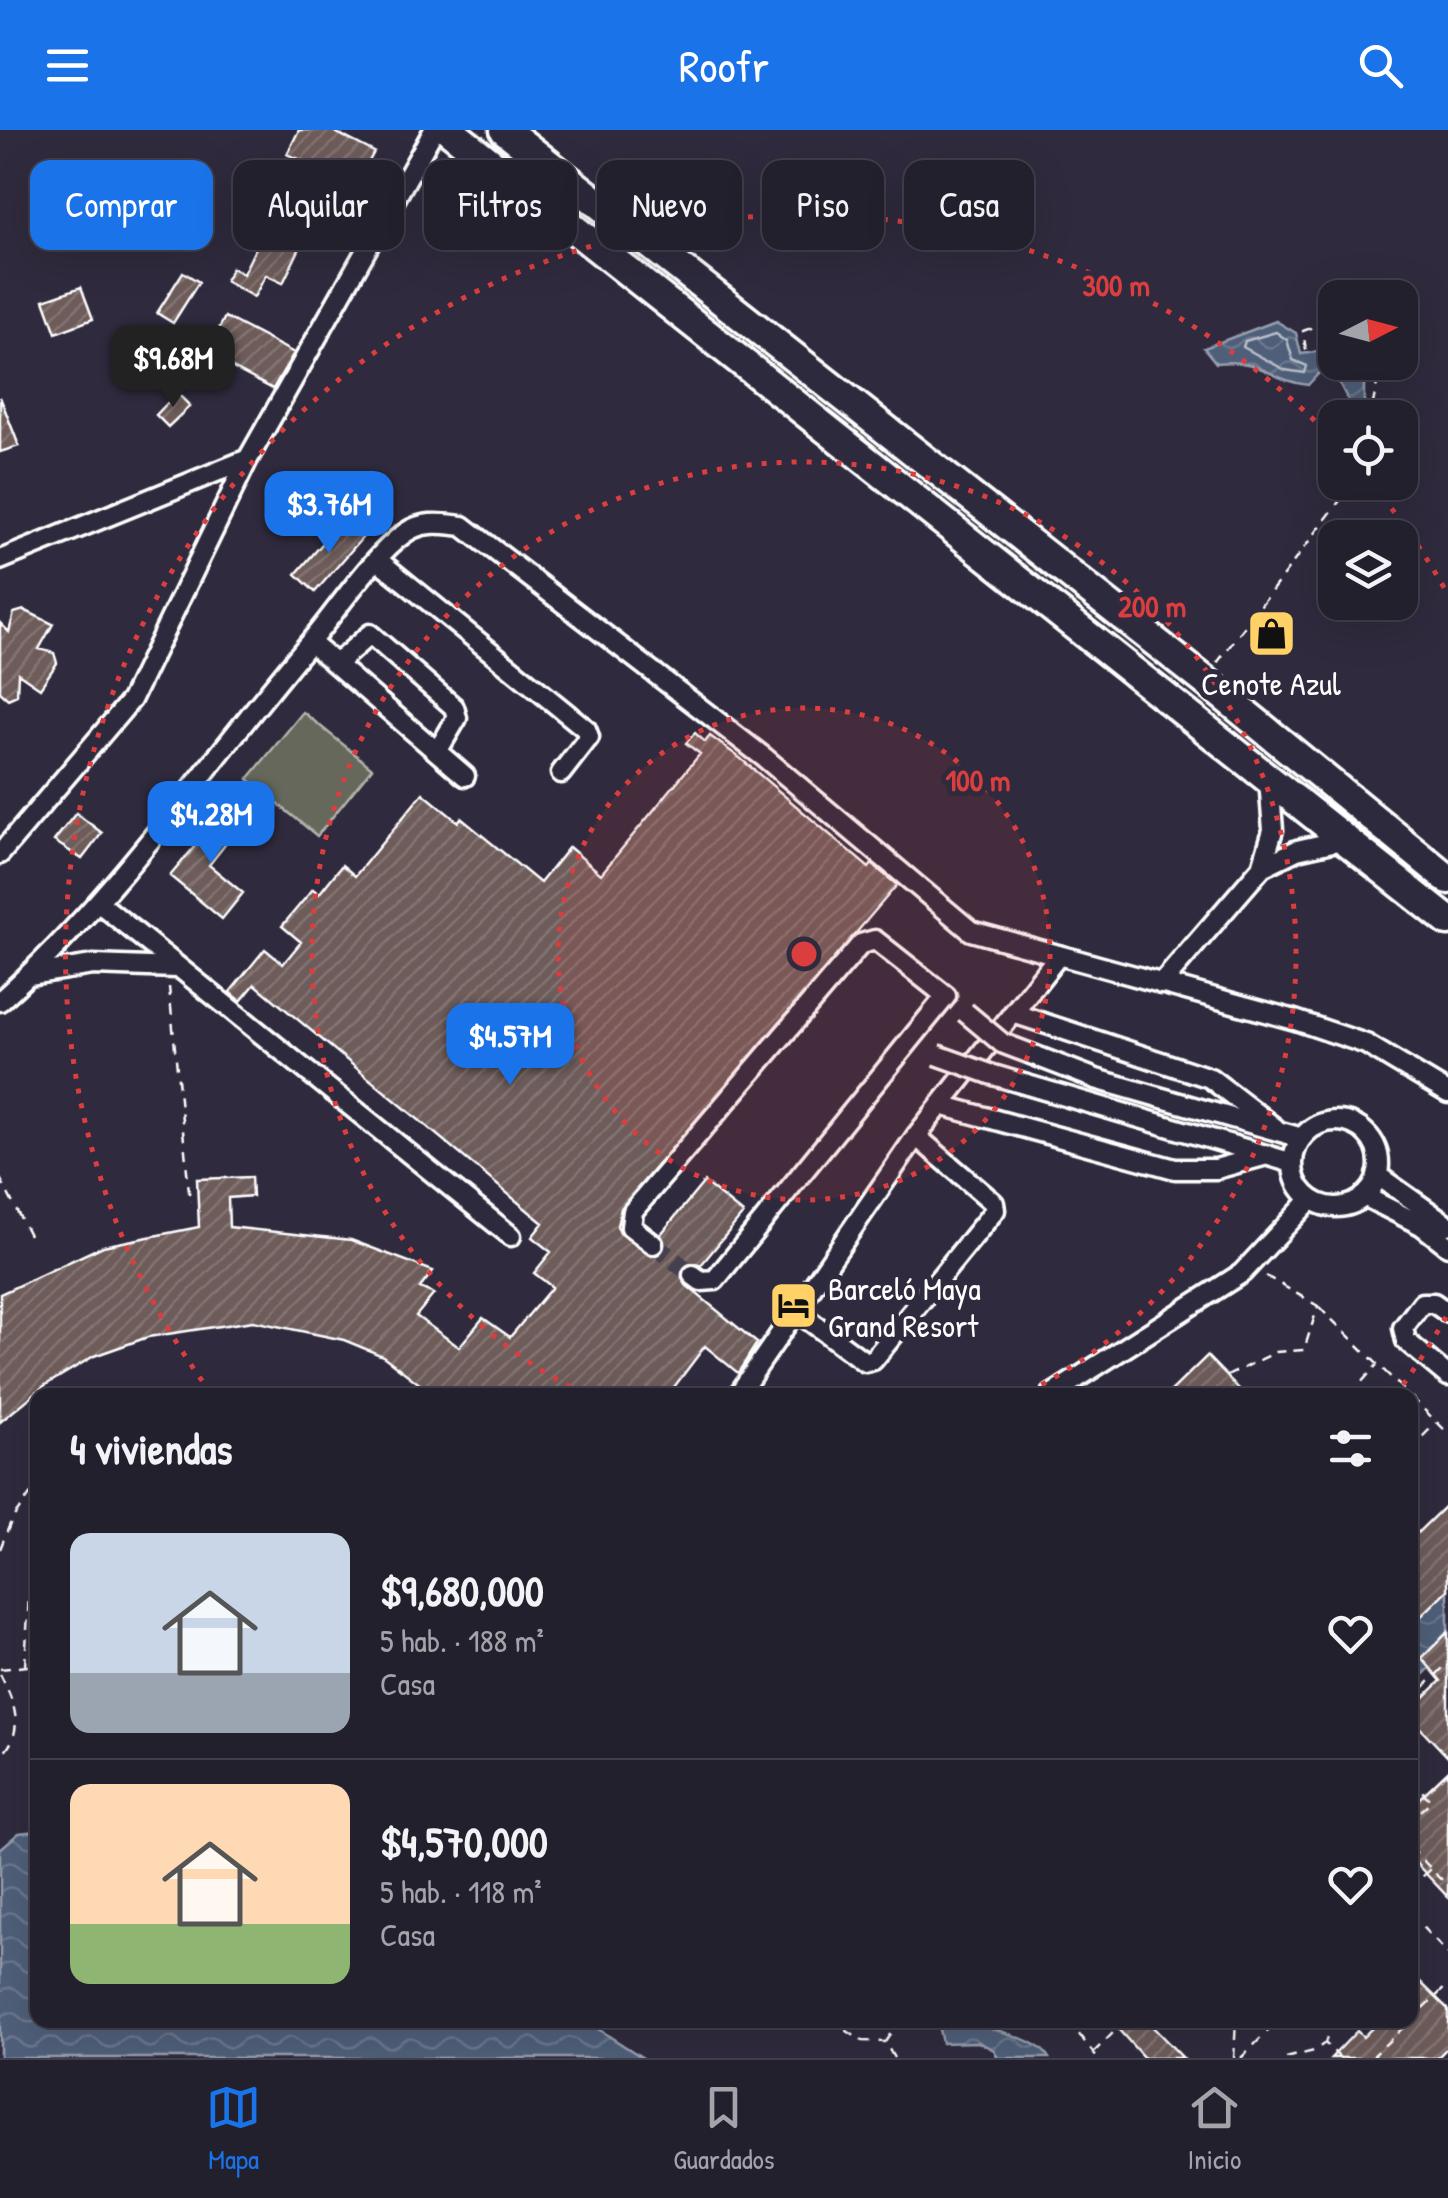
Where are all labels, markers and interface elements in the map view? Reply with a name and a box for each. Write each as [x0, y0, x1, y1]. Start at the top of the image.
text: Roofr [679, 35, 769, 96]
icon: menu [40, 38, 95, 93]
icon: search [1353, 38, 1408, 93]
chip: Comprar [30, 160, 213, 250]
chip: Alquilar [233, 160, 404, 250]
chip: Filtros [424, 160, 577, 250]
chip: Nuevo [597, 160, 742, 250]
chip: Piso [762, 160, 884, 250]
chip: Casa [904, 160, 1034, 250]
text: 300 m [1082, 265, 1150, 305]
north arrow [1318, 280, 1418, 380]
map controls [1318, 280, 1418, 620]
pin: $9.68M [92, 325, 254, 410]
text: $9.68M [133, 336, 213, 379]
button: locate [1318, 400, 1418, 500]
pin: $3.76M [248, 471, 410, 556]
text: $3.76M [286, 482, 372, 525]
button: layers [1318, 520, 1418, 620]
text: 200 m [1118, 586, 1186, 626]
shop icon: Cenote Azul [1245, 607, 1297, 659]
place label: Cenote Azul [1201, 662, 1341, 705]
text: 100 m [945, 760, 1011, 800]
pin: $4.28M [130, 781, 292, 866]
text: $4.28M [170, 792, 252, 835]
centre of rings [786, 936, 822, 972]
pin: $4.57M [429, 1003, 591, 1088]
text: $4.57M [468, 1014, 552, 1057]
place label: Barceló Maya Grand Resort [828, 1267, 981, 1347]
hotel icon: Barceló Maya Grand Resort [767, 1280, 819, 1332]
text: 4 viviendas [70, 1420, 233, 1477]
icon: filters [1323, 1421, 1378, 1476]
text: $9,680,000 [380, 1562, 544, 1619]
icon: home [150, 1573, 270, 1693]
icon: heart [1323, 1606, 1378, 1661]
text: 5 hab. · 188 m² [380, 1619, 544, 1662]
text: Casa [380, 1662, 435, 1705]
text: $4,570,000 [380, 1813, 548, 1870]
icon: home [150, 1824, 270, 1944]
icon: heart [1323, 1857, 1378, 1912]
text: 5 hab. · 118 m² [380, 1870, 542, 1913]
text: Casa [380, 1913, 435, 1956]
tab: Mapa [206, 2080, 261, 2178]
tab: Guardados [673, 2080, 775, 2178]
tab: Inicio [1187, 2080, 1242, 2178]

